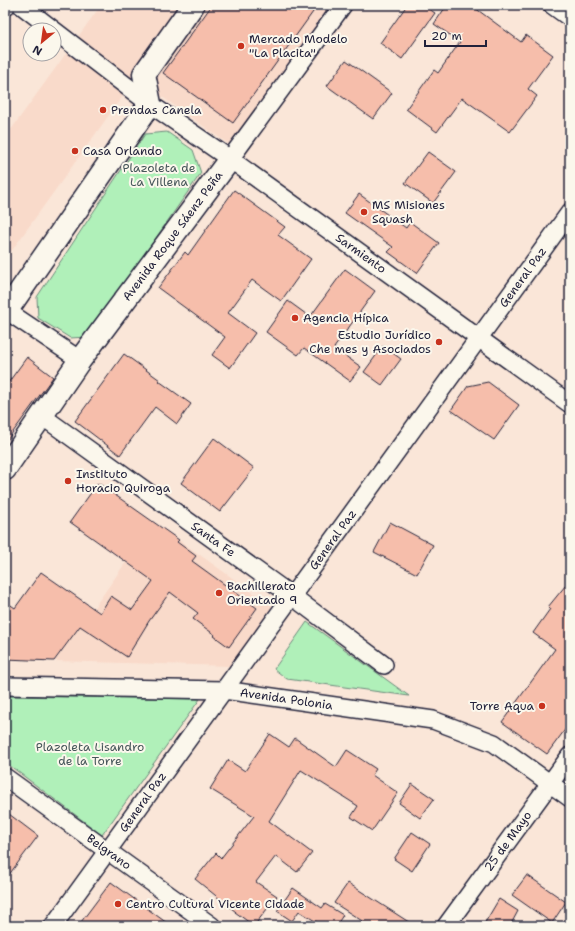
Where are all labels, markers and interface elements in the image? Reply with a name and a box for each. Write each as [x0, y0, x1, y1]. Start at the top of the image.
north arrow [22, 22, 62, 62]
scale bar [425, 22, 486, 48]
text: 20 m [431, 28, 462, 44]
place label: Mercado Modelo "La Placita" [249, 31, 348, 61]
text: N [30, 41, 45, 59]
marker: Mercado Modelo "La Placita" [236, 41, 246, 51]
place label: Prendas Canela [111, 102, 202, 118]
marker: Prendas Canela [98, 105, 108, 115]
place label: Casa Orlando [83, 143, 162, 159]
marker: Casa Orlando [70, 146, 80, 156]
park label: Plazoleta de La Villena [123, 160, 196, 190]
street label: Avenida Roque Sáenz Peña [119, 167, 227, 304]
place label: MS Misiones Squash [372, 197, 445, 227]
marker: MS Misiones Squash [359, 207, 369, 217]
street label: Sarmiento [332, 230, 389, 277]
street label: General Paz [496, 244, 550, 311]
place label: Agencia Hípica [303, 310, 389, 326]
marker: Agencia Hípica [290, 313, 300, 323]
place label: Estudio Jurídico Che mes y Asociados [309, 327, 431, 357]
marker: Estudio Jurídico Che mes y Asociados [434, 337, 444, 347]
place label: Instituto Horacio Quiroga [76, 466, 171, 496]
marker: Instituto Horacio Quiroga [63, 476, 73, 486]
street label: General Paz [306, 506, 360, 573]
street label: Santa Fe [188, 518, 239, 561]
place label: Bachillerato Orientado 9 [227, 578, 297, 608]
marker: Bachillerato Orientado 9 [214, 588, 224, 598]
street label: Avenida Polonia [239, 684, 334, 714]
place label: Torre Aqua [470, 698, 535, 714]
marker: Torre Aqua [537, 701, 547, 711]
park label: Plazoleta Lisandro de la Torre [36, 739, 144, 769]
street label: General Paz [116, 769, 170, 835]
street label: 25 de Mayo [481, 808, 535, 875]
street label: Belgrano [83, 830, 134, 873]
place label: Centro Cultural Vicente Cidade [126, 896, 305, 912]
marker: Centro Cultural Vicente Cidade [113, 899, 123, 909]

